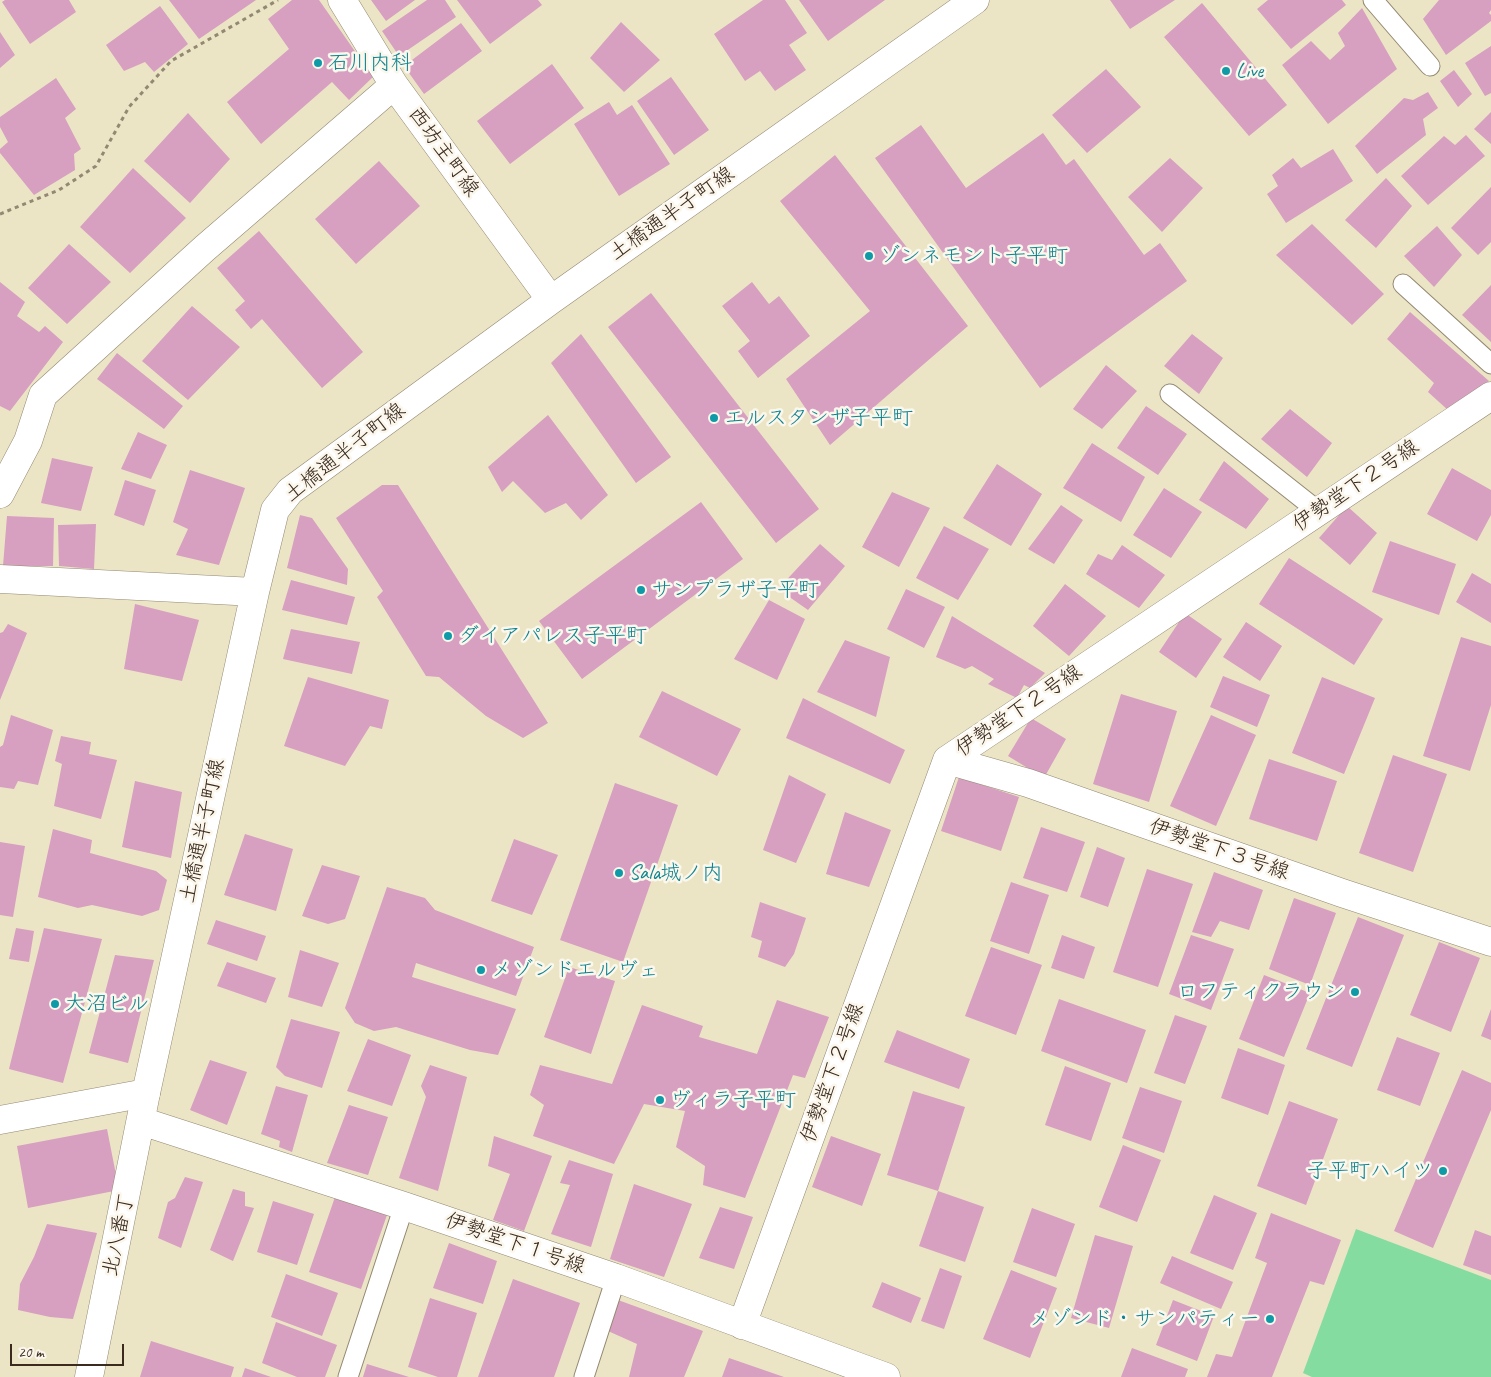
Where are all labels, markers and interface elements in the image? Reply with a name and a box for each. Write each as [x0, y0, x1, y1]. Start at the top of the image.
place label: 石川内科 [328, 50, 412, 76]
marker: 石川内科 [312, 57, 324, 69]
place label: Live [1236, 58, 1263, 84]
marker: Live [1220, 65, 1232, 77]
street label: 西坊主町線 [402, 102, 484, 202]
street label: 土橋通半子町線 [605, 162, 739, 266]
place label: ゾンネモント子平町 [879, 243, 1068, 269]
marker: ゾンネモント子平町 [863, 250, 875, 262]
street label: 土橋通半子町線 [279, 398, 411, 508]
place label: エルスタンザ子平町 [724, 405, 913, 431]
marker: エルスタンザ子平町 [708, 412, 720, 424]
street label: 伊勢堂下２号線 [1288, 434, 1424, 538]
place label: サンプラザ子平町 [651, 577, 819, 603]
marker: サンプラザ子平町 [635, 584, 647, 596]
place label: ダイアパレス子平町 [458, 623, 647, 649]
marker: ダイアパレス子平町 [442, 630, 454, 642]
street label: 伊勢堂下２号線 [951, 659, 1087, 763]
street label: 土橋通半子町線 [175, 756, 231, 906]
street label: 伊勢堂下３号線 [1145, 814, 1293, 886]
place label: Sala城ノ内 [629, 860, 723, 886]
marker: Sala城ノ内 [613, 867, 625, 879]
place label: メゾンドエルヴェ [491, 957, 659, 983]
marker: メゾンドエルヴェ [475, 964, 487, 976]
place label: ロフティクラウン [1177, 979, 1345, 1005]
marker: ロフティクラウン [1349, 986, 1361, 998]
place label: 大沼ビル [65, 991, 149, 1017]
marker: 大沼ビル [49, 998, 61, 1010]
street label: 伊勢堂下２号線 [796, 1000, 870, 1146]
place label: ヴィラ子平町 [670, 1087, 796, 1113]
marker: ヴィラ子平町 [654, 1094, 666, 1106]
place label: 子平町ハイツ [1307, 1158, 1433, 1184]
marker: 子平町ハイツ [1437, 1165, 1449, 1177]
street label: 北八番丁 [98, 1191, 140, 1279]
street label: 伊勢堂下１号線 [441, 1208, 589, 1280]
place label: メゾンド・サンパティー [1029, 1306, 1260, 1332]
marker: メゾンド・サンパティー [1264, 1313, 1276, 1325]
scale bar [12, 1334, 126, 1366]
text: 20 m [18, 1343, 44, 1362]

